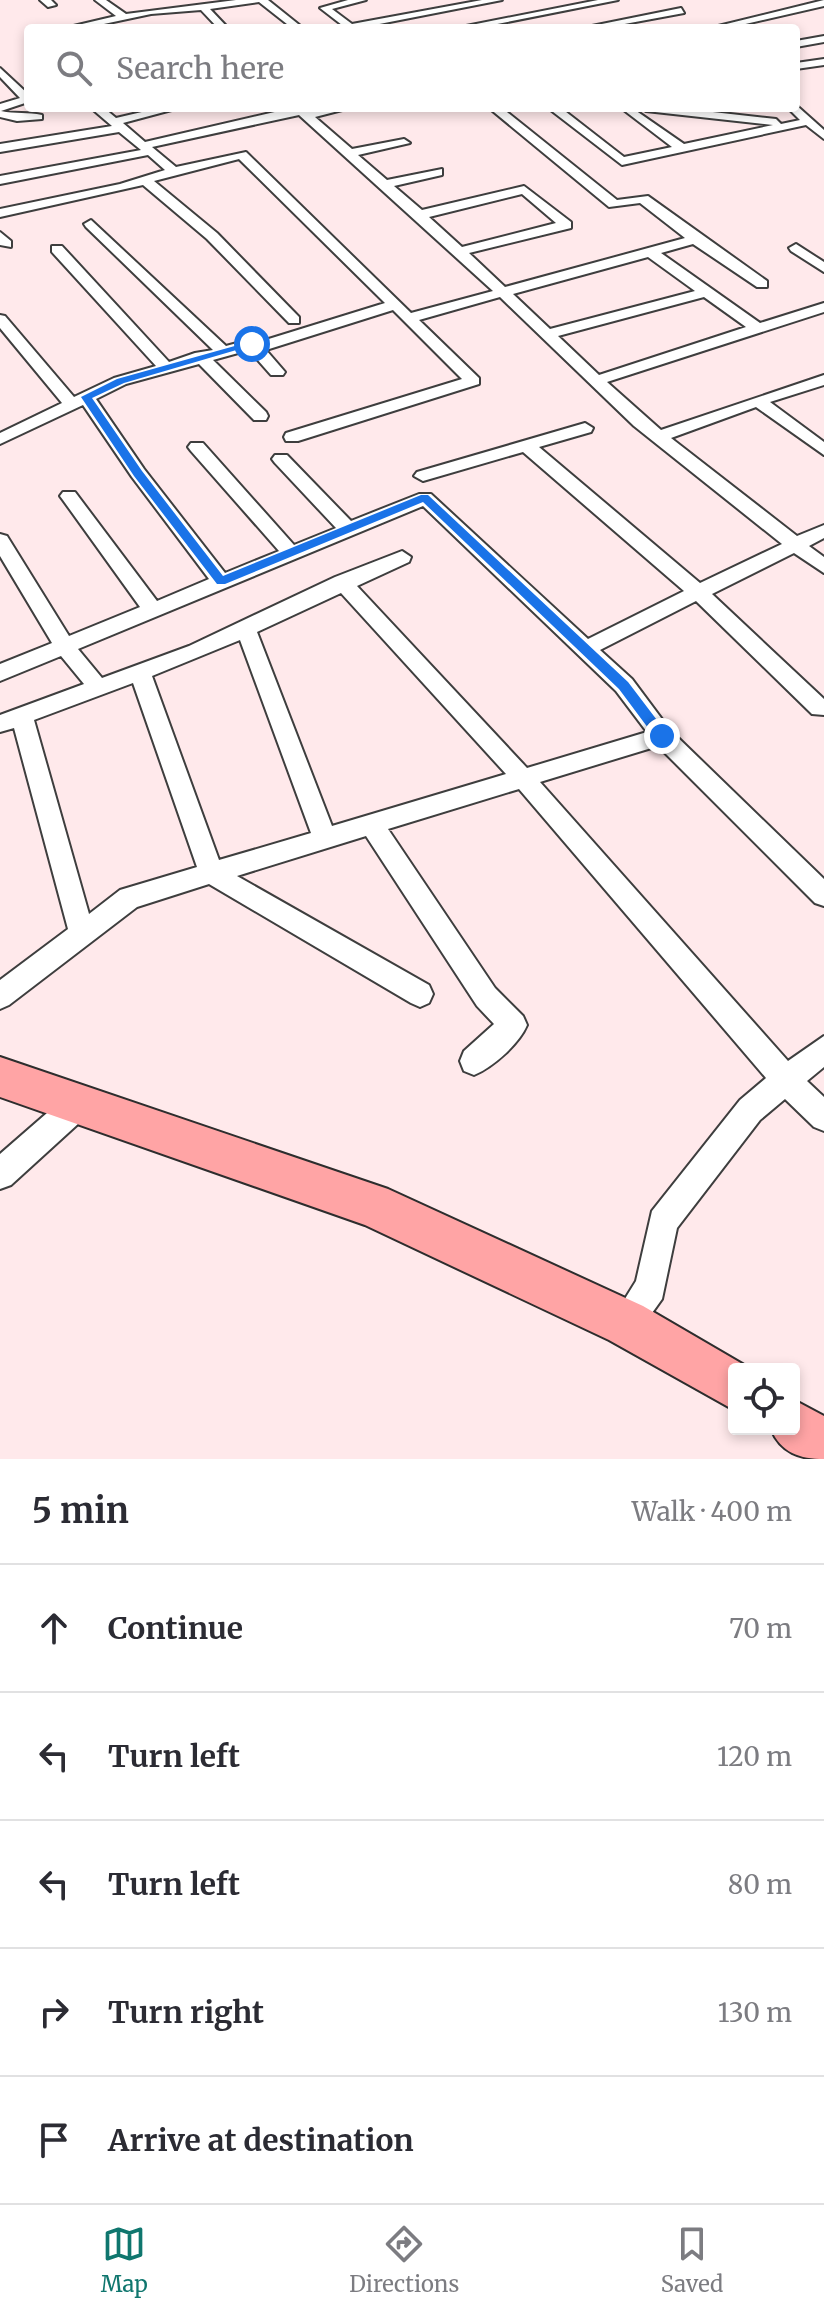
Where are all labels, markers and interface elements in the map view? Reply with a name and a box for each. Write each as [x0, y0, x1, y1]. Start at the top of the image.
search box [24, 24, 800, 112]
icon: search [52, 46, 96, 90]
text: Search here [116, 49, 284, 87]
route start [234, 326, 270, 362]
route end [644, 718, 680, 754]
map controls [728, 1363, 800, 1435]
button: locate [728, 1363, 800, 1435]
text: 5 min [32, 1490, 129, 1532]
text: Walk · 400 m [632, 1495, 792, 1528]
icon: ahead [32, 1606, 76, 1650]
text: Continue [108, 1609, 243, 1647]
text: 70 m [729, 1612, 792, 1645]
icon: left [32, 1734, 76, 1778]
text: Turn left [108, 1737, 240, 1775]
text: 120 m [717, 1740, 792, 1773]
icon: left [32, 1862, 76, 1906]
text: Turn left [108, 1865, 240, 1903]
text: 80 m [728, 1868, 792, 1901]
icon: right [32, 1990, 76, 2034]
text: Turn right [108, 1993, 264, 2031]
text: 130 m [718, 1996, 792, 2029]
icon: arrive [32, 2118, 76, 2162]
text: Arrive at destination [108, 2121, 414, 2159]
tab: Map [101, 2222, 148, 2298]
tab: Directions [349, 2222, 459, 2298]
tab: Saved [661, 2222, 723, 2298]

